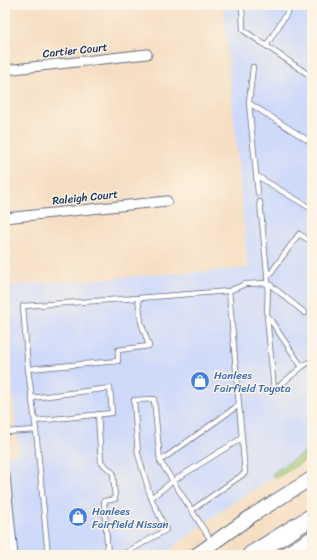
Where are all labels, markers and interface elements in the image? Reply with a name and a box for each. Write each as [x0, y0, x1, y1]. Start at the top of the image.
street label: Cartier Court [42, 38, 109, 63]
street label: Raleigh Court [51, 185, 119, 210]
place label: Hanlees Fairfield Toyota [214, 366, 291, 398]
shop icon: Hanlees Fairfield Toyota [189, 370, 211, 392]
place label: Hanlees Fairfield Nissan [92, 502, 169, 534]
shop icon: Hanlees Fairfield Nissan [67, 506, 89, 528]

